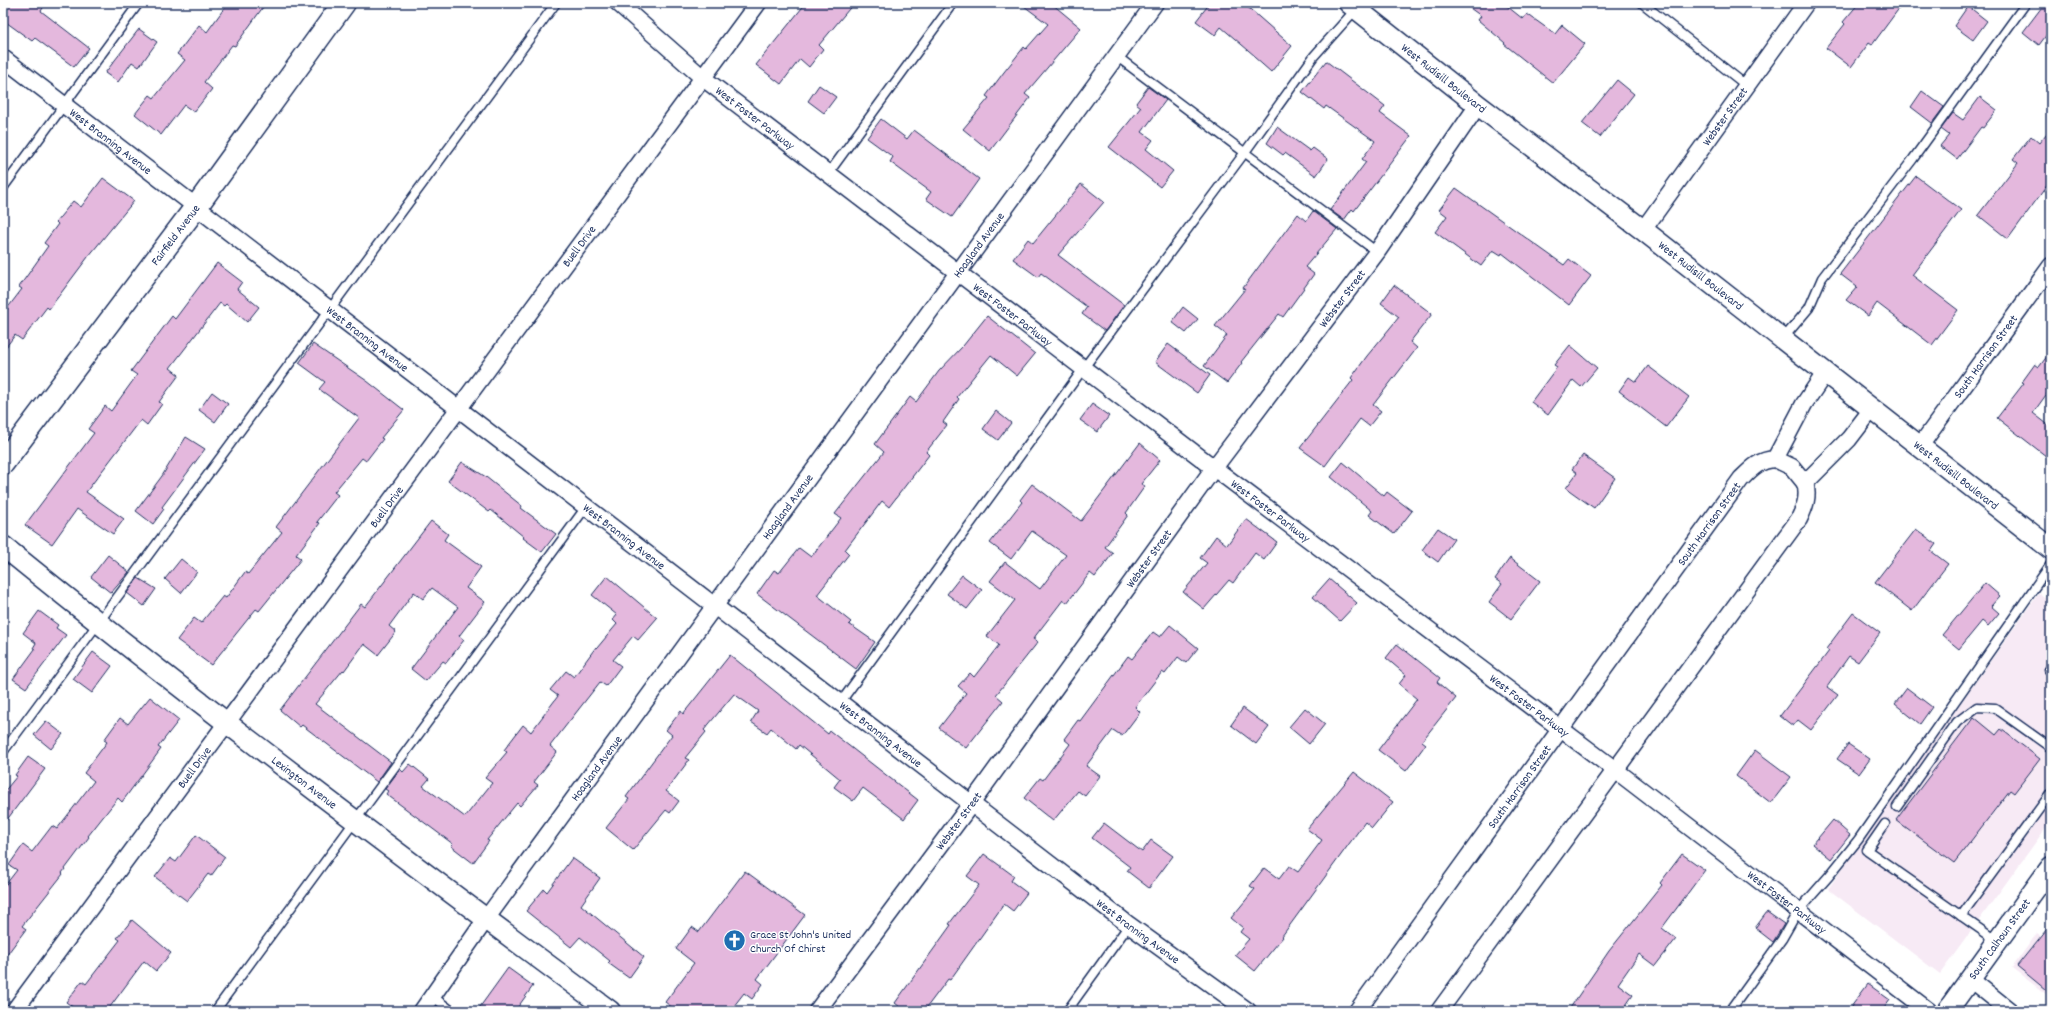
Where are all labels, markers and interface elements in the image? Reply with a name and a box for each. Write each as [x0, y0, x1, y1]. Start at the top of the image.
street label: West Rudisill Boulevard [1397, 40, 1489, 118]
street label: West Foster Parkway [711, 83, 798, 156]
street label: Webster Street [1699, 84, 1753, 150]
street label: West Branning Avenue [65, 105, 155, 179]
street label: Fairfield Avenue [148, 201, 205, 270]
street label: Hoagland Avenue [950, 209, 1009, 282]
street label: Buell Drive [559, 222, 601, 271]
street label: West Rudisill Boulevard [1654, 238, 1746, 315]
street label: Webster Street [1316, 266, 1371, 332]
street label: West Foster Parkway [969, 280, 1056, 352]
street label: West Branning Avenue [322, 303, 411, 377]
street label: South Harrison Street [1950, 312, 2023, 402]
street label: West Rudisill Boulevard [1909, 437, 2002, 515]
street label: Hoagland Avenue [759, 471, 818, 544]
street label: West Foster Parkway [1226, 476, 1314, 548]
street label: South Harrison Street [1674, 479, 1746, 570]
street label: Buell Drive [367, 483, 409, 532]
street label: West Branning Avenue [578, 500, 668, 575]
street label: Webster Street [1123, 526, 1177, 592]
street label: West Foster Parkway [1485, 671, 1573, 743]
street label: West Branning Avenue [835, 698, 925, 772]
street label: Hoagland Avenue [568, 733, 627, 805]
street label: South Harrison Street [1484, 742, 1557, 833]
street label: Buell Drive [174, 744, 216, 792]
street label: Lexington Avenue [267, 753, 340, 814]
street label: Webster Street [932, 789, 987, 854]
street label: West Foster Parkway [1743, 867, 1830, 940]
street label: South Calhoun Street [1965, 895, 2036, 984]
street label: West Branning Avenue [1092, 896, 1182, 969]
place label: Grace St John's United Church Of Chirst [750, 927, 851, 958]
church icon: Grace St John's United Church Of Chirst [721, 928, 747, 954]

